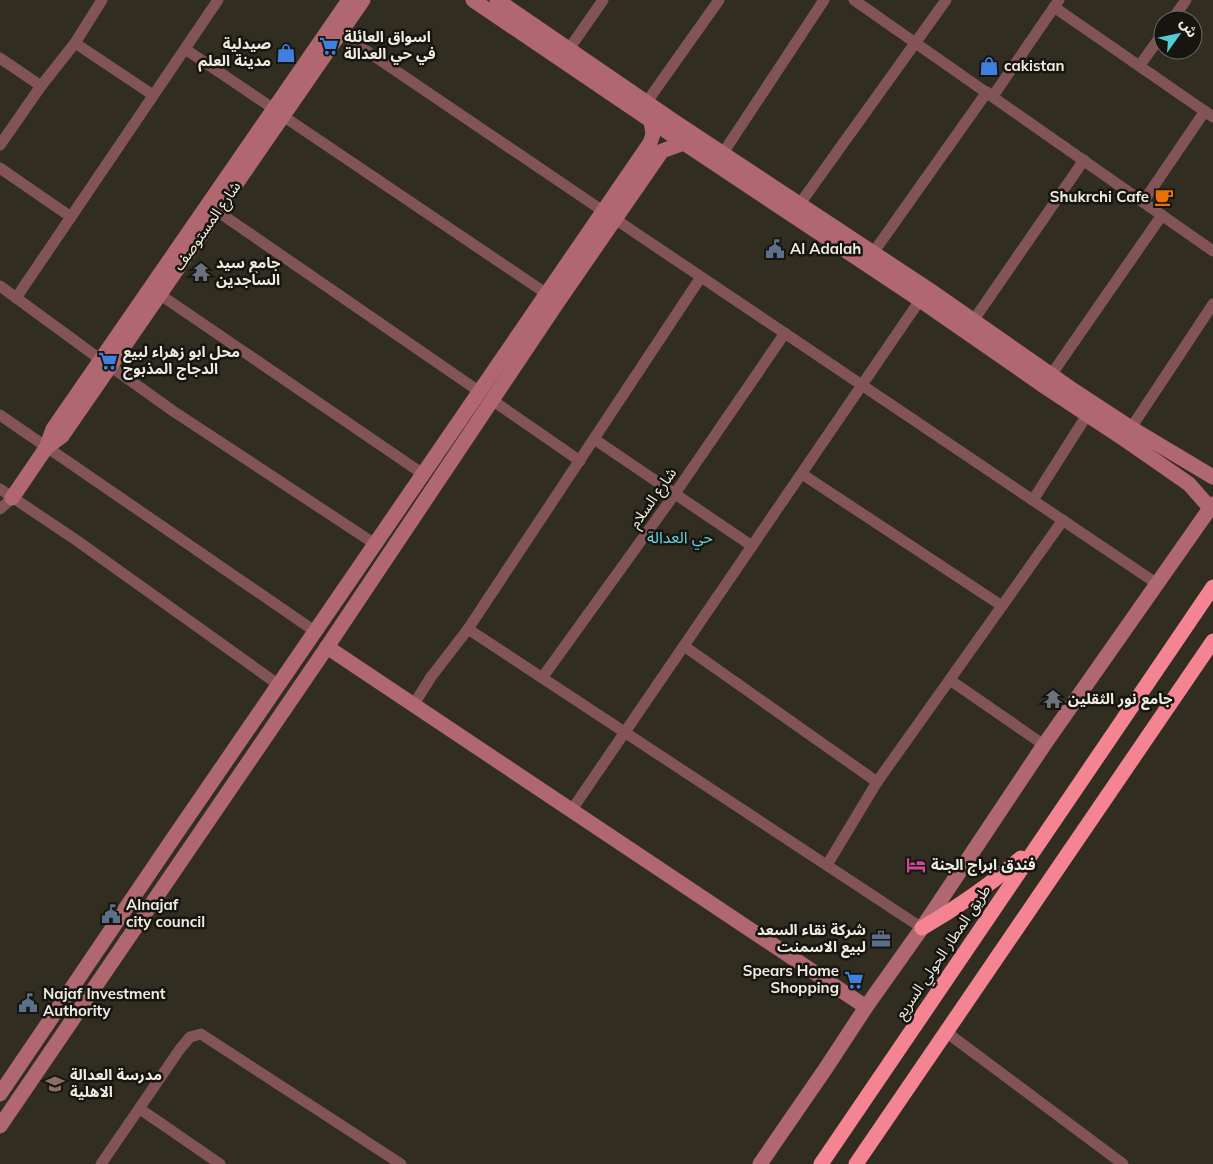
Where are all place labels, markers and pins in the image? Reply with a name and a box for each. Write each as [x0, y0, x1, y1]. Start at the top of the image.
place label: اسواق العائلة في حي العدالة [344, 27, 436, 65]
place label: صيدلية مدينة العلم [198, 34, 271, 72]
supermarket icon: اسواق العائلة في حي العدالة [318, 35, 340, 57]
shop icon: صيدلية مدينة العلم [275, 42, 297, 64]
shop icon: cakistan [978, 55, 1000, 77]
place label: cakistan [1004, 56, 1064, 75]
cafe icon: Shukrchi Cafe [1153, 186, 1175, 208]
place label: Shukrchi Cafe [1050, 187, 1149, 206]
public building icon: Al Adalah [764, 238, 786, 260]
place label: Al Adalah [790, 239, 861, 258]
place label: جامع سيد الساجدين [216, 253, 281, 289]
temple icon: جامع سيد الساجدين [190, 261, 212, 283]
place label: محل ابو زهراء لبيع الدجاج المذبوح [123, 342, 240, 380]
supermarket icon: محل ابو زهراء لبيع الدجاج المذبوح [97, 350, 119, 372]
temple icon: جامع نور الثقلين [1042, 688, 1064, 710]
place label: جامع نور الثقلين [1068, 689, 1173, 710]
hotel icon: فندق ابراج الجنة [905, 854, 927, 876]
place label: فندق ابراج الجنة [931, 855, 1036, 876]
place label: Alnajaf city council [126, 895, 205, 931]
public building icon: Alnajaf city council [100, 903, 122, 925]
place label: شركة نقاء السعد لبيع الاسمنت [757, 920, 866, 958]
office icon: شركة نقاء السعد لبيع الاسمنت [870, 928, 892, 950]
place label: Spears Home Shopping [743, 961, 839, 997]
supermarket icon: Spears Home Shopping [843, 969, 865, 991]
place label: Najaf Investment Authority [43, 984, 166, 1020]
public building icon: Najaf Investment Authority [17, 992, 39, 1014]
place label: مدرسة العدالة الاهلية [70, 1065, 162, 1101]
school or university icon: مدرسة العدالة الاهلية [44, 1073, 66, 1095]

